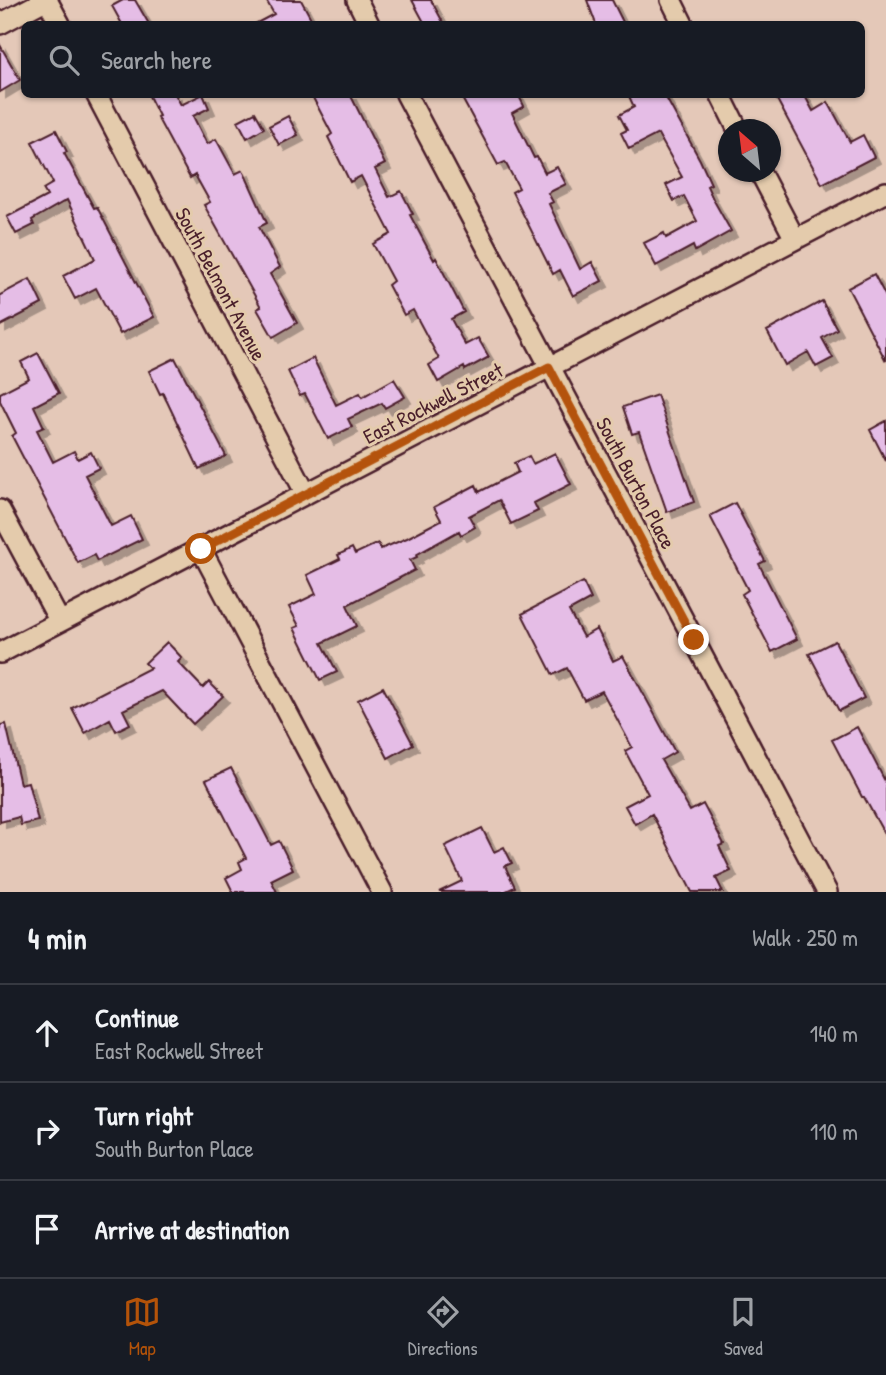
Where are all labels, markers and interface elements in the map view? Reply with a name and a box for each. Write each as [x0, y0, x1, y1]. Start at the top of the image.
search box [21, 21, 865, 98]
icon: search [45, 41, 83, 79]
text: Search here [101, 42, 212, 77]
north arrow [718, 119, 781, 182]
street label: South Belmont Avenue [168, 202, 274, 366]
street label: East Rockwell Street [358, 355, 509, 451]
street label: South Burton Place [589, 412, 683, 554]
route start [185, 533, 216, 564]
route end [678, 624, 709, 655]
text: 4 min [28, 918, 87, 958]
text: Walk · 250 m [752, 922, 858, 953]
text: Continue [95, 1000, 179, 1035]
icon: ahead [28, 1014, 66, 1052]
text: 140 m [810, 1018, 858, 1049]
text: East Rockwell Street [95, 1035, 263, 1066]
text: Turn right [95, 1098, 193, 1133]
icon: right [28, 1112, 66, 1150]
text: 110 m [810, 1116, 858, 1147]
text: South Burton Place [95, 1133, 254, 1164]
icon: arrive [28, 1210, 66, 1248]
text: Arrive at destination [95, 1212, 290, 1247]
tab: Map [123, 1293, 161, 1361]
tab: Directions [408, 1293, 478, 1361]
tab: Saved [724, 1293, 763, 1361]

